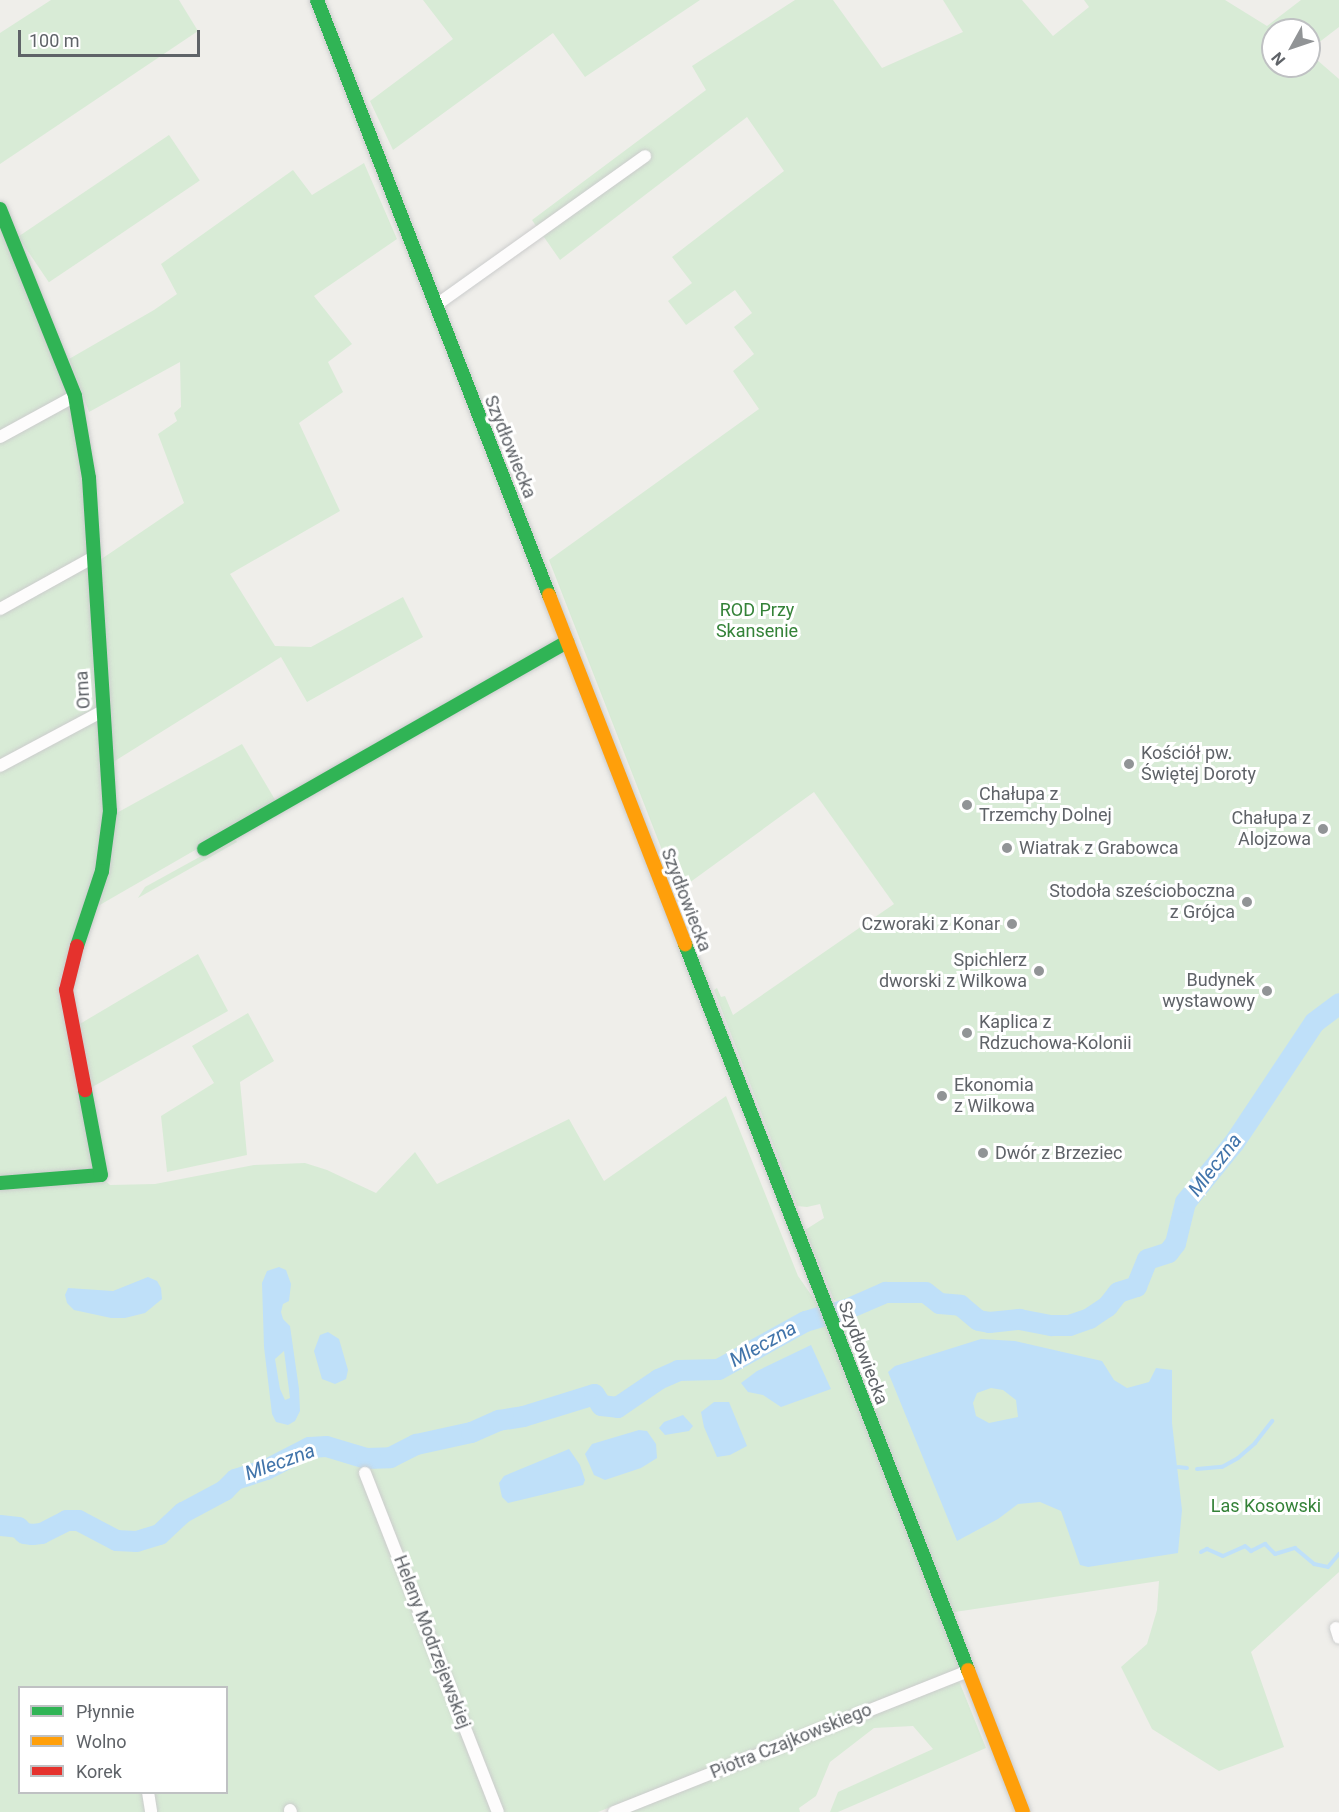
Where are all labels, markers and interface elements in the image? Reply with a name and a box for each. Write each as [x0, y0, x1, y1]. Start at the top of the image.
scale bar [21, 18, 202, 56]
north arrow [1261, 18, 1321, 78]
text: 100 m [29, 30, 80, 51]
text: N [1267, 48, 1289, 69]
street label: Szydłowiecka [480, 392, 540, 502]
park label: ROD Przy Skansenie [716, 600, 798, 642]
street label: Orna [71, 670, 95, 710]
place label: Kościół pw. Świętej Doroty [1141, 743, 1256, 786]
marker: Kościół pw. Świętej Doroty [1122, 757, 1136, 771]
place label: Chałupa z Trzemchy Dolnej [979, 784, 1112, 826]
marker: Chałupa z Trzemchy Dolnej [960, 798, 974, 812]
place label: Chałupa z Alojzowa [1231, 808, 1311, 850]
marker: Chałupa z Alojzowa [1316, 822, 1330, 836]
place label: Wiatrak z Grabowca [1019, 837, 1178, 859]
marker: Wiatrak z Grabowca [1000, 841, 1014, 855]
street label: Szydłowiecka [656, 845, 716, 955]
place label: Stodoła sześcioboczna z Grójca [1049, 881, 1235, 924]
marker: Stodoła sześcioboczna z Grójca [1240, 895, 1254, 909]
place label: Czworaki z Konar [862, 913, 1000, 935]
marker: Czworaki z Konar [1005, 917, 1019, 931]
place label: Spichlerz dworski z Wilkowa [879, 950, 1027, 992]
marker: Spichlerz dworski z Wilkowa [1032, 964, 1046, 978]
place label: Budynek wystawowy [1162, 970, 1255, 1012]
marker: Budynek wystawowy [1260, 984, 1274, 998]
place label: Kaplica z Rdzuchowa-Kolonii [979, 1012, 1132, 1054]
marker: Kaplica z Rdzuchowa-Kolonii [960, 1026, 974, 1040]
place label: Ekonomia z Wilkowa [954, 1075, 1035, 1118]
marker: Ekonomia z Wilkowa [935, 1089, 949, 1103]
water label: Mleczna [1183, 1129, 1247, 1201]
place label: Dwór z Brzeziec [995, 1142, 1122, 1164]
marker: Dwór z Brzeziec [976, 1146, 990, 1160]
street label: Szydłowiecka [833, 1298, 893, 1408]
water label: Mleczna [725, 1316, 801, 1372]
water label: Mleczna [242, 1438, 318, 1486]
park label: Las Kosowski [1211, 1495, 1321, 1517]
street label: Heleny Modrzejewskiej [389, 1552, 475, 1732]
legend [18, 1686, 228, 1794]
street label: Piotra Czajkowskiego [707, 1699, 875, 1783]
text: Płynnie [76, 1701, 135, 1722]
text: Wolno [76, 1731, 127, 1752]
text: Korek [76, 1761, 122, 1782]

